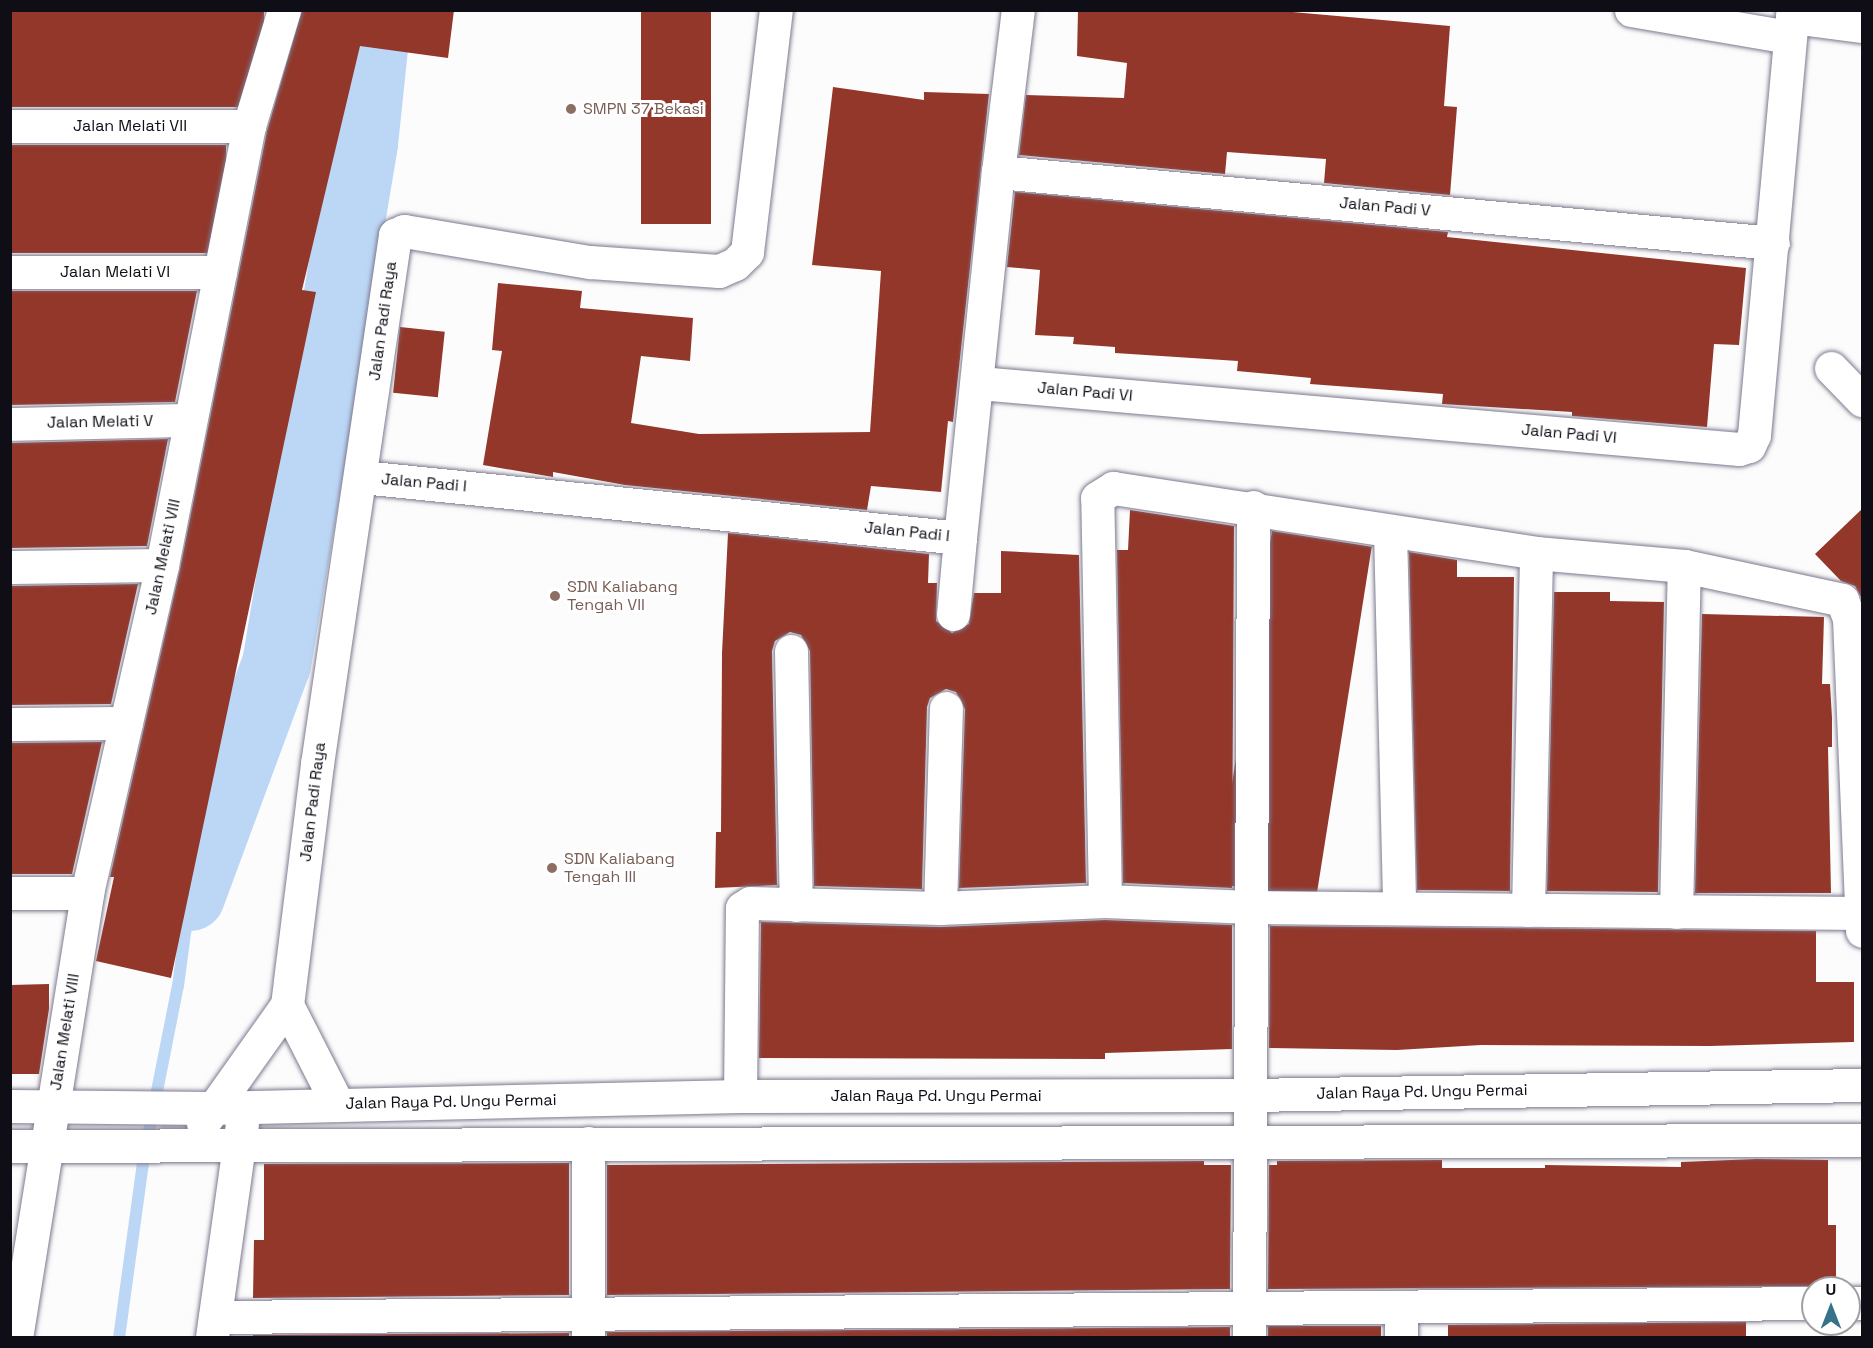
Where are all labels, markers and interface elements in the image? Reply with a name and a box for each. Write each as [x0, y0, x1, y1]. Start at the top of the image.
place label: SMPN 37 Bekasi [583, 99, 704, 119]
marker: SMPN 37 Bekasi [564, 102, 578, 116]
street label: Jalan Melati VII [73, 116, 187, 136]
street label: Jalan Padi V [1338, 193, 1432, 221]
street label: Jalan Padi Raya [365, 260, 401, 382]
street label: Jalan Melati VI [60, 262, 170, 282]
street label: Jalan Padi VI [1036, 378, 1134, 406]
street label: Jalan Melati V [47, 411, 153, 433]
street label: Jalan Padi VI [1520, 420, 1618, 448]
street label: Jalan Padi I [380, 470, 468, 496]
street label: Jalan Melati VIII [141, 497, 185, 617]
street label: Jalan Padi I [863, 518, 951, 546]
place label: SDN Kaliabang Tengah VII [567, 577, 678, 615]
marker: SDN Kaliabang Tengah VII [548, 589, 562, 603]
street label: Jalan Padi Raya [296, 741, 330, 863]
place label: SDN Kaliabang Tengah III [564, 849, 675, 887]
marker: SDN Kaliabang Tengah III [545, 861, 559, 875]
street label: Jalan Melati VIII [46, 972, 84, 1092]
street label: Jalan Raya Pd. Ungu Permai [1316, 1081, 1528, 1103]
street label: Jalan Raya Pd. Ungu Permai [830, 1086, 1042, 1106]
street label: Jalan Raya Pd. Ungu Permai [345, 1091, 557, 1113]
north arrow [1801, 1276, 1861, 1336]
text: U [1826, 1279, 1836, 1300]

